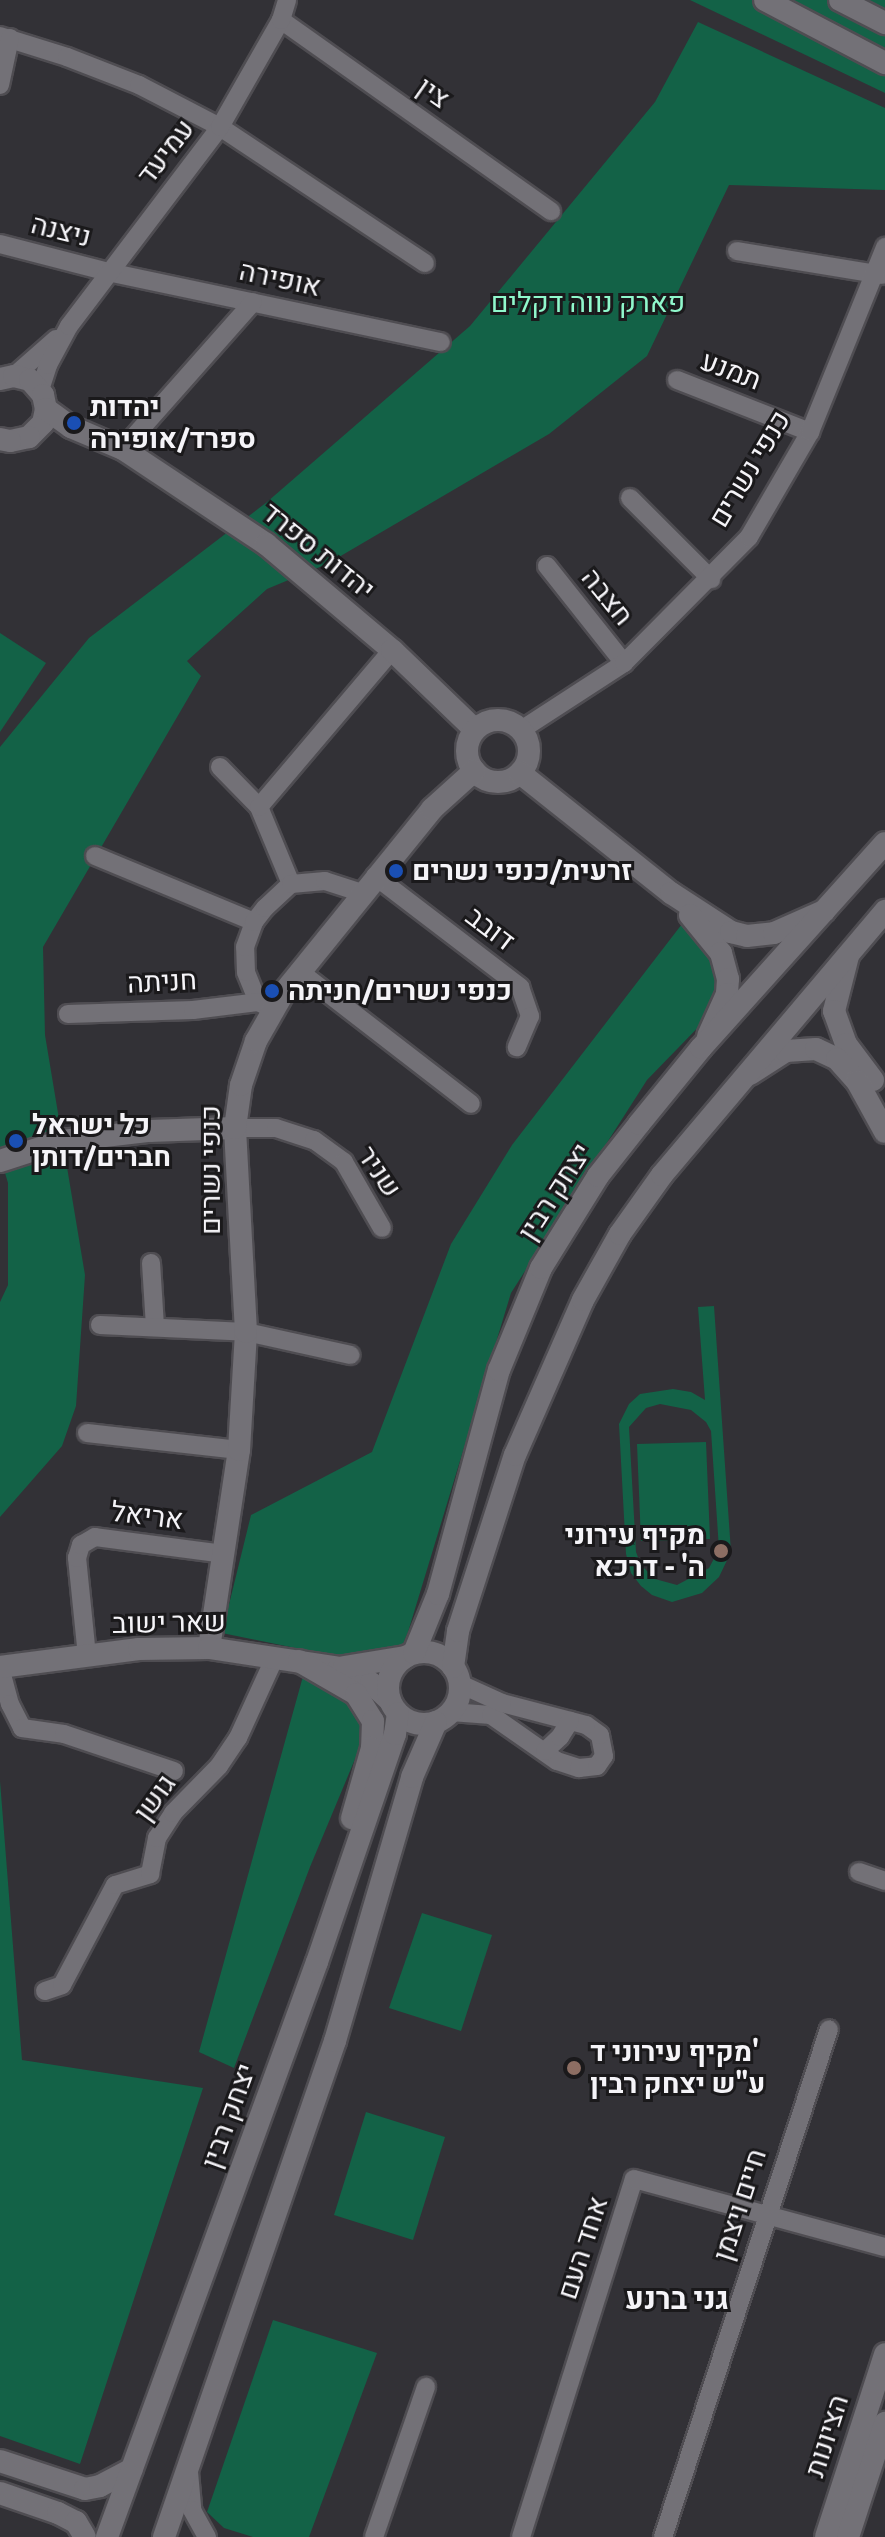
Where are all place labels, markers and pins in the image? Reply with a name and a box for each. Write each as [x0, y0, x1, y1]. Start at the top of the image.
place label: יהדות ספרד/אופירה [90, 390, 256, 456]
marker: יהדות ספרד/אופירה [65, 414, 83, 432]
place label: זרעית/כנפי נשרים [412, 854, 632, 888]
marker: זרעית/כנפי נשרים [387, 862, 405, 880]
place label: כנפי נשרים/חניתה [288, 974, 512, 1008]
marker: כנפי נשרים/חניתה [263, 982, 281, 1000]
place label: כל ישראל חברים/דותן [32, 1108, 171, 1174]
marker: כל ישראל חברים/דותן [7, 1132, 25, 1150]
place label: מקיף עירוני ה' - דרכא [565, 1518, 705, 1584]
marker: מקיף עירוני ה' - דרכא [712, 1542, 730, 1560]
place label: מקיף עירוני ד' ע"ש יצחק רבין [590, 2035, 766, 2101]
marker: מקיף עירוני ד' ע"ש יצחק רבין [565, 2059, 583, 2077]

